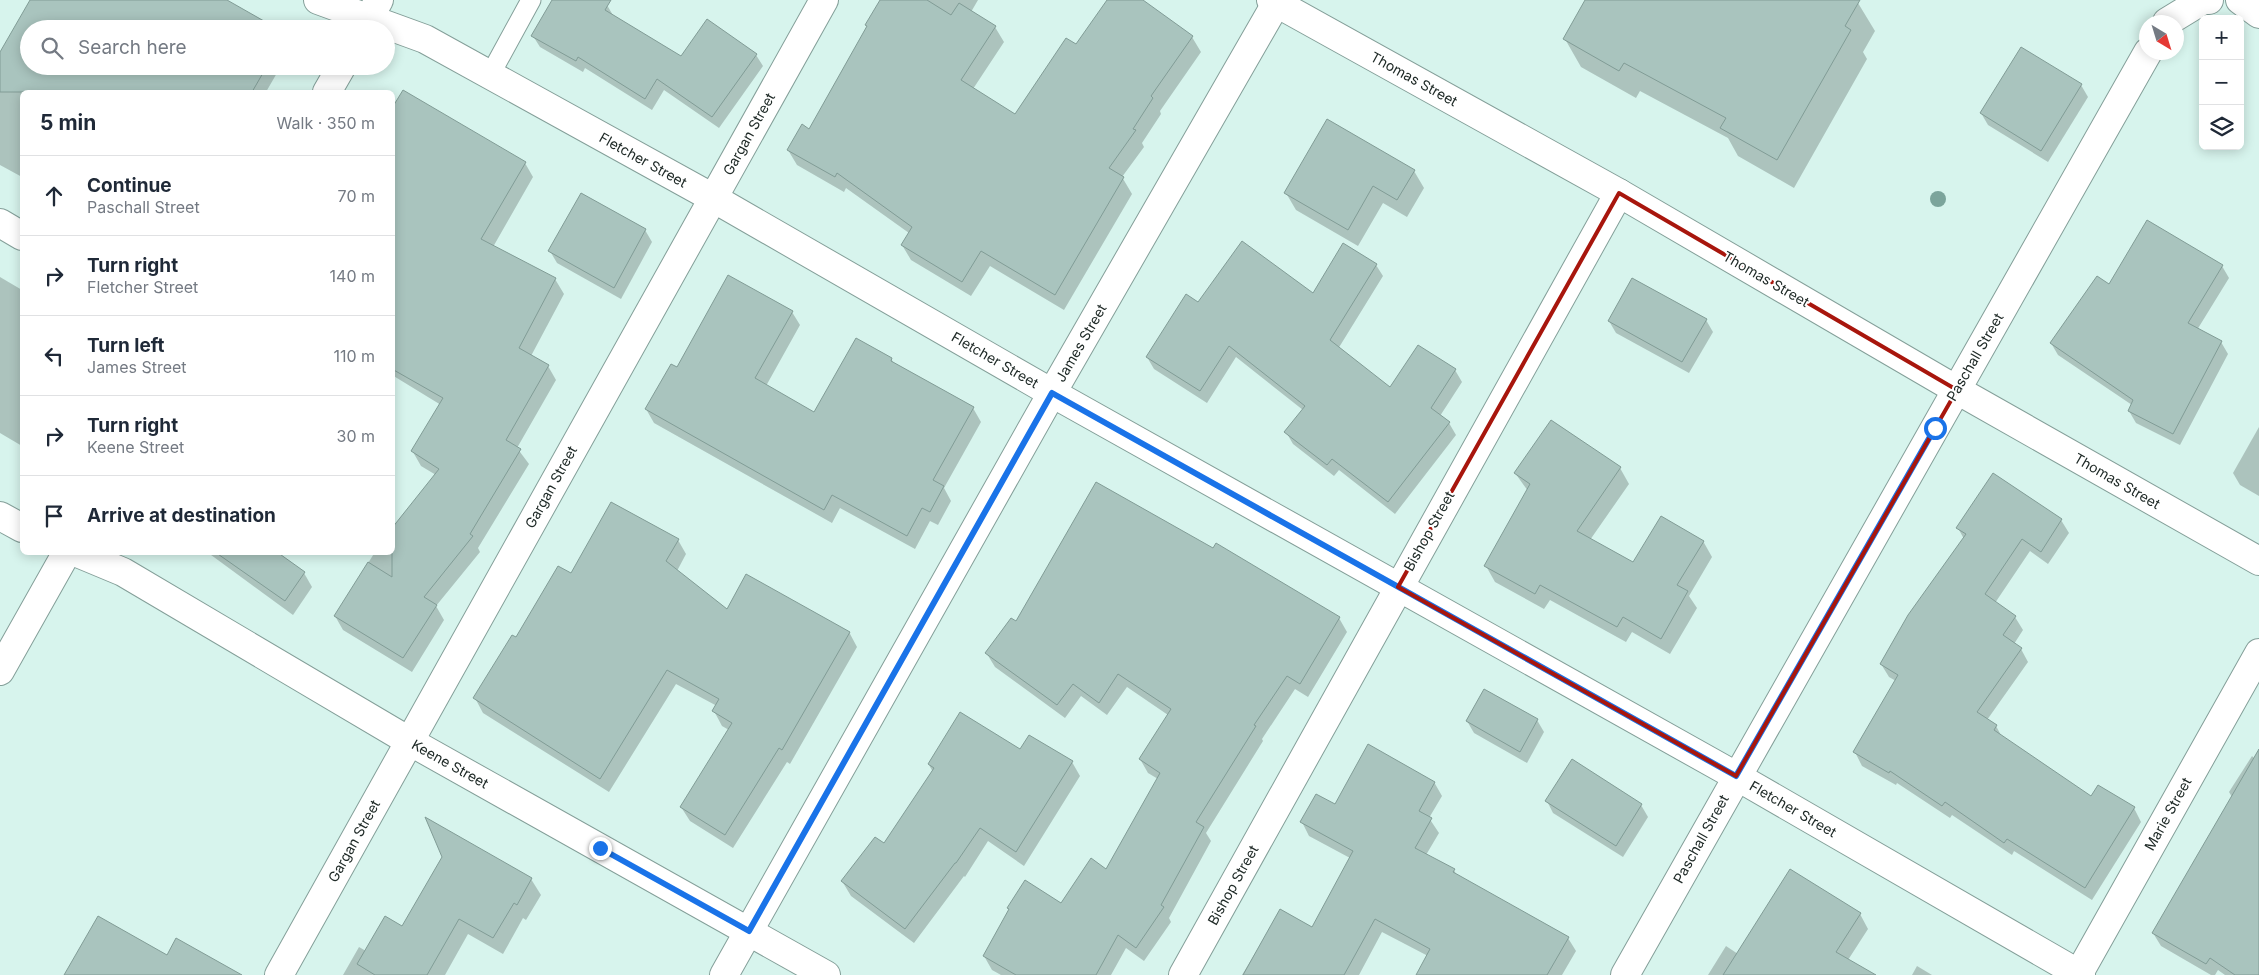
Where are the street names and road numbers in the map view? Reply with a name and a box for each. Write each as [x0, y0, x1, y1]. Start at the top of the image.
street label: Thomas Street [1368, 48, 1461, 110]
street label: Gargan Street [719, 89, 778, 178]
street label: Fletcher Street [597, 129, 690, 191]
street label: Thomas Street [1720, 247, 1813, 310]
street label: James Street [1051, 300, 1110, 385]
street label: Paschall Street [1943, 309, 2007, 404]
street label: Fletcher Street [949, 328, 1042, 391]
street label: Gargan Street [521, 442, 580, 531]
street label: Thomas Street [2071, 449, 2164, 512]
street label: Bishop Street [1400, 488, 1458, 574]
street label: Keene Street [409, 736, 492, 792]
street label: Marie Street [2140, 774, 2195, 853]
street label: Fletcher Street [1747, 777, 1840, 840]
street label: Paschall Street [1669, 791, 1732, 886]
street label: Gargan Street [324, 796, 383, 885]
street label: Bishop Street [1204, 842, 1262, 928]

